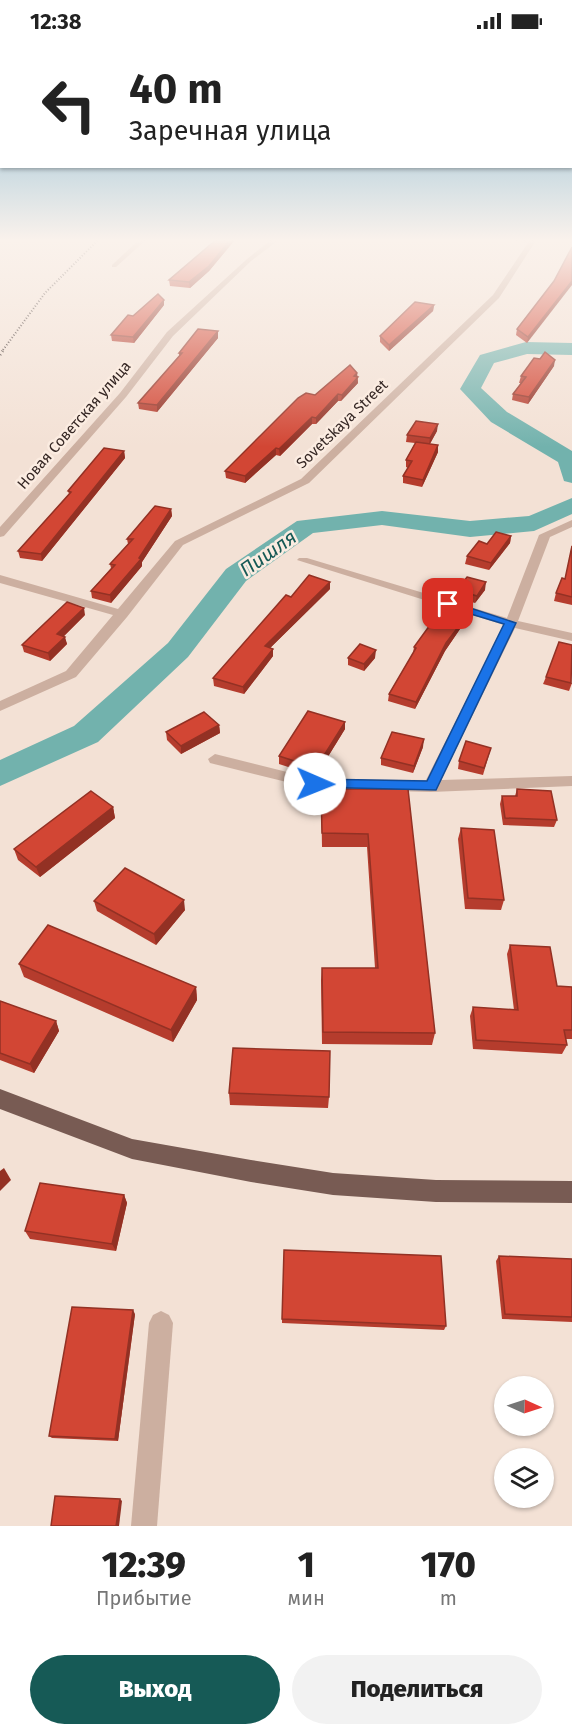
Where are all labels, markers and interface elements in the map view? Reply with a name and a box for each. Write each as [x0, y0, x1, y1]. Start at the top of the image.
text: 12:38 [30, 8, 81, 35]
text: 40 m [129, 64, 223, 114]
icon: left [30, 66, 108, 144]
text: Заречная улица [129, 115, 331, 147]
street label: Новая Советская улица [13, 357, 135, 493]
street label: Sovetskaya Street [293, 375, 392, 472]
water label: Пишля [235, 525, 301, 581]
pin [422, 578, 473, 629]
icon: arrive [431, 587, 464, 620]
position arrow [283, 752, 347, 816]
north arrow [494, 1376, 554, 1436]
map controls [494, 1376, 554, 1508]
button: layers [494, 1448, 554, 1508]
text: 12:39 [102, 1543, 186, 1587]
text: 1 [298, 1543, 315, 1587]
text: 170 [421, 1543, 476, 1587]
text: Прибытие [96, 1586, 192, 1610]
text: мин [288, 1586, 325, 1610]
text: m [440, 1586, 457, 1610]
button: Выход [30, 1655, 280, 1724]
button: Поделиться [292, 1655, 542, 1724]

